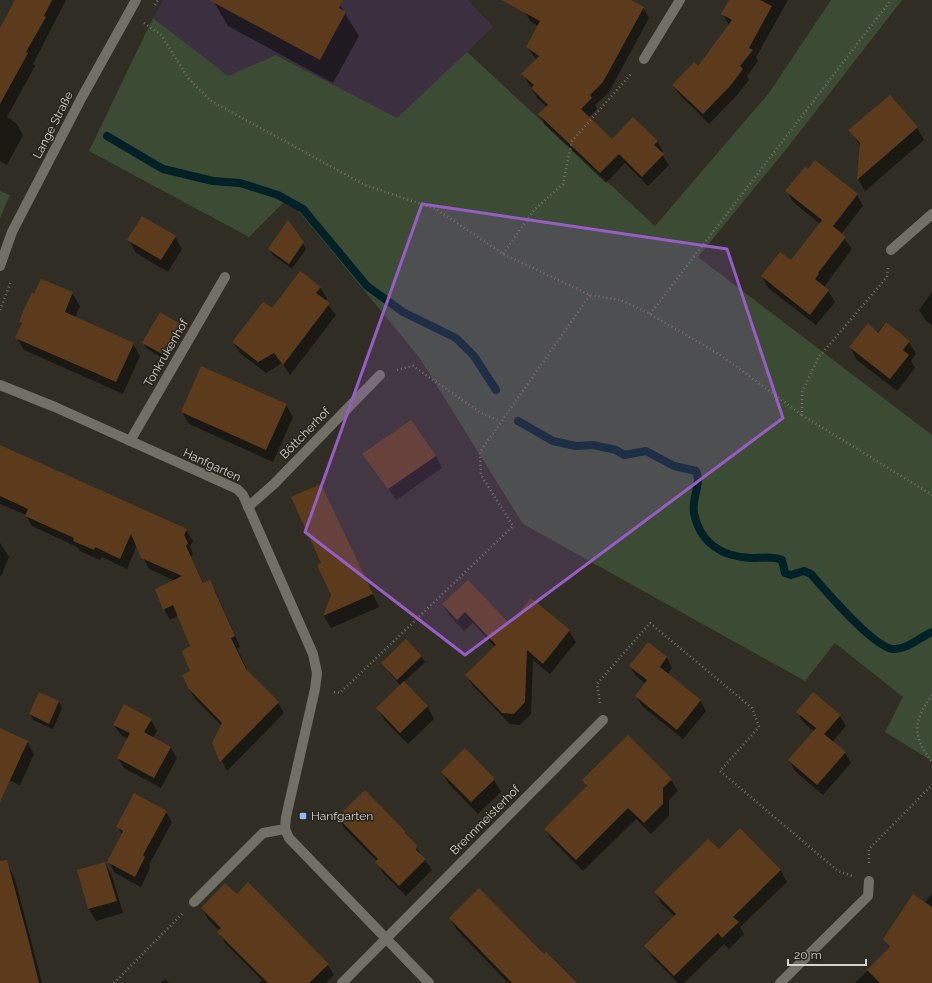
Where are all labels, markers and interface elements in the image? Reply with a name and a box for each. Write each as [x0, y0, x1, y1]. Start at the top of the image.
street label: Lange Straße [30, 89, 76, 161]
street label: Tonkrukenhof [141, 316, 192, 389]
street label: Böttcherhof [277, 404, 334, 462]
street label: Hanfgarten [181, 446, 243, 484]
street label: Brennmeisterhof [447, 782, 523, 858]
place label: Hanfgarten [311, 809, 373, 823]
marker: Hanfgarten [298, 811, 308, 821]
scale bar [788, 941, 866, 967]
text: 20 m [794, 948, 822, 962]

